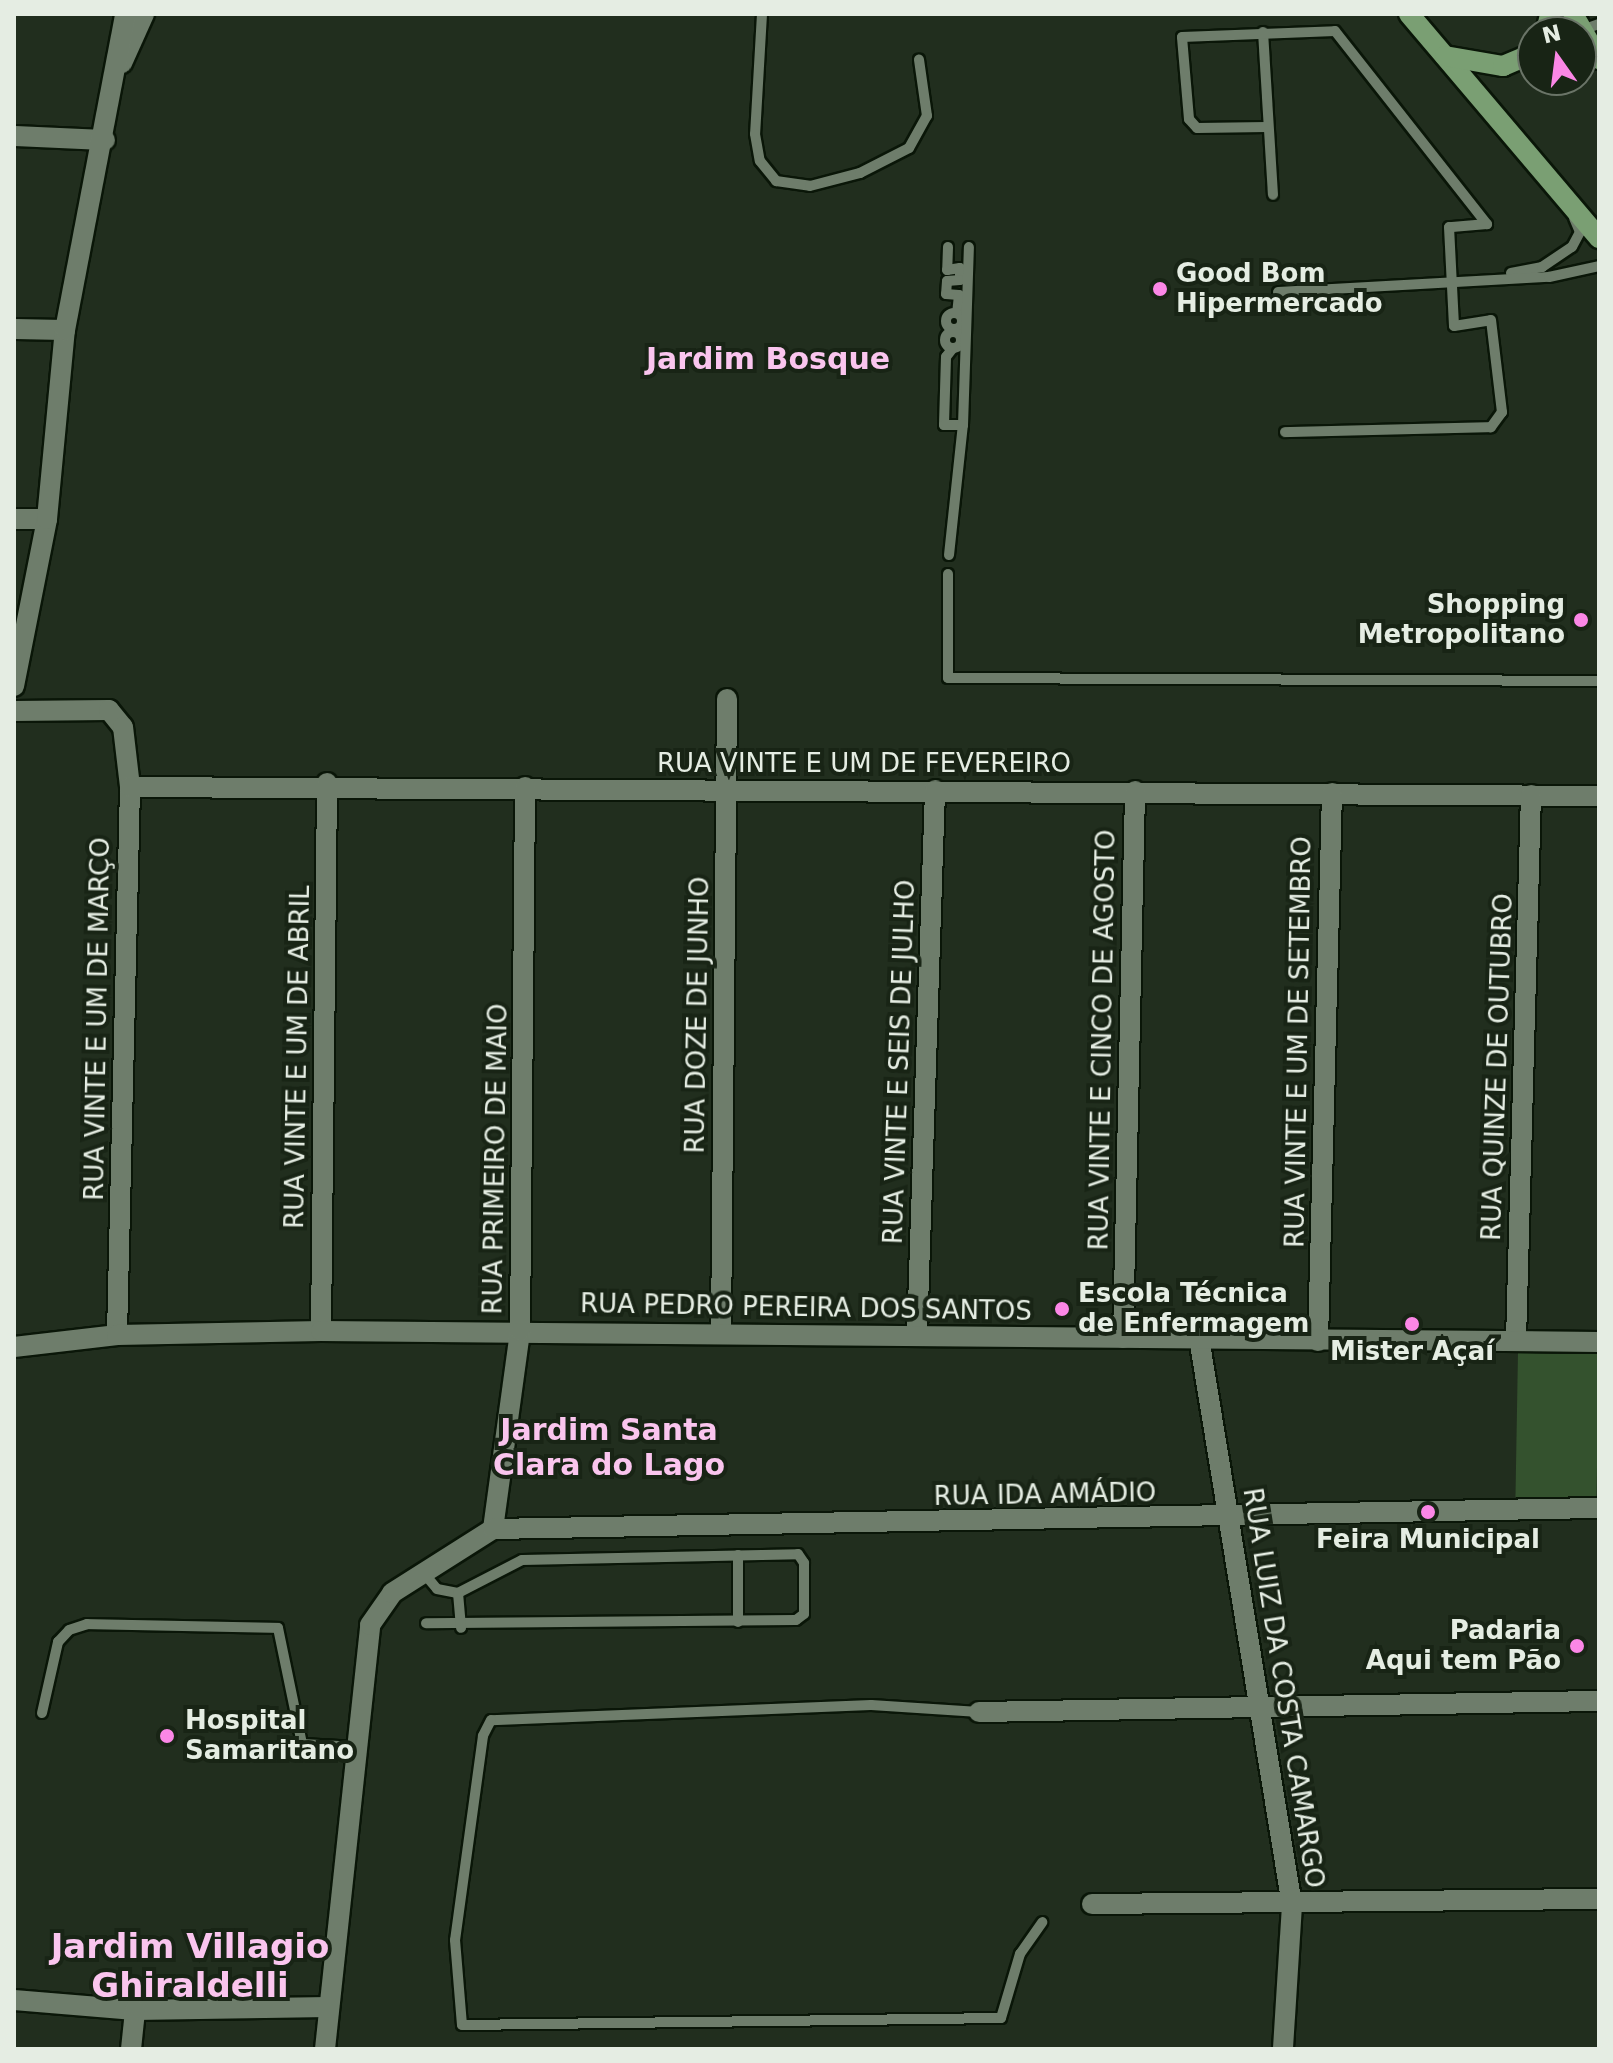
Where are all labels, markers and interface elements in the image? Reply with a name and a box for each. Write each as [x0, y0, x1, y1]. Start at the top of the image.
north arrow [1517, 16, 1597, 96]
text: N [1540, 20, 1564, 49]
place label: Good Bom Hipermercado [1176, 258, 1383, 320]
marker: Good Bom Hipermercado [1151, 280, 1169, 298]
district label: Jardim Bosque [646, 341, 890, 377]
place label: Shopping Metropolitano [1358, 589, 1565, 650]
marker: Shopping Metropolitano [1572, 611, 1590, 629]
street label: RUA VINTE E UM DE FEVEREIRO [657, 748, 1071, 780]
street label: RUA VINTE E CINCO DE AGOSTO [1084, 829, 1122, 1251]
street label: RUA VINTE E UM DE SETEMBRO [1280, 836, 1318, 1248]
street label: RUA VINTE E UM DE MARÇO [79, 837, 117, 1201]
street label: RUA DOZE DE JUNHO [680, 876, 716, 1154]
street label: RUA VINTE E SEIS DE JULHO [878, 879, 922, 1245]
street label: RUA VINTE E UM DE ABRIL [279, 885, 317, 1229]
street label: RUA QUINZE DE OUTUBRO [1476, 893, 1520, 1241]
street label: RUA PRIMEIRO DE MAIO [478, 1003, 514, 1315]
place label: Escola Técnica de Enfermagem [1078, 1278, 1309, 1340]
street label: RUA PEDRO PEREIRA DOS SANTOS [580, 1288, 1032, 1328]
marker: Escola Técnica de Enfermagem [1053, 1300, 1071, 1318]
marker: Mister Açaí [1403, 1315, 1421, 1333]
place label: Mister Açaí [1330, 1336, 1494, 1368]
district label: Jardim Santa Clara do Lago [493, 1412, 725, 1482]
street label: RUA IDA AMÁDIO [933, 1477, 1157, 1513]
street label: RUA LUIZ DA COSTA CAMARGO [1236, 1486, 1330, 1890]
marker: Feira Municipal [1419, 1503, 1437, 1521]
place label: Feira Municipal [1316, 1524, 1540, 1556]
place label: Padaria Aqui tem Pão [1366, 1615, 1561, 1676]
marker: Padaria Aqui tem Pão [1568, 1637, 1586, 1655]
place label: Hospital Samaritano [185, 1705, 354, 1766]
marker: Hospital Samaritano [156, 1725, 178, 1747]
district label: Jardim Villagio Ghiraldelli [51, 1926, 329, 2006]

